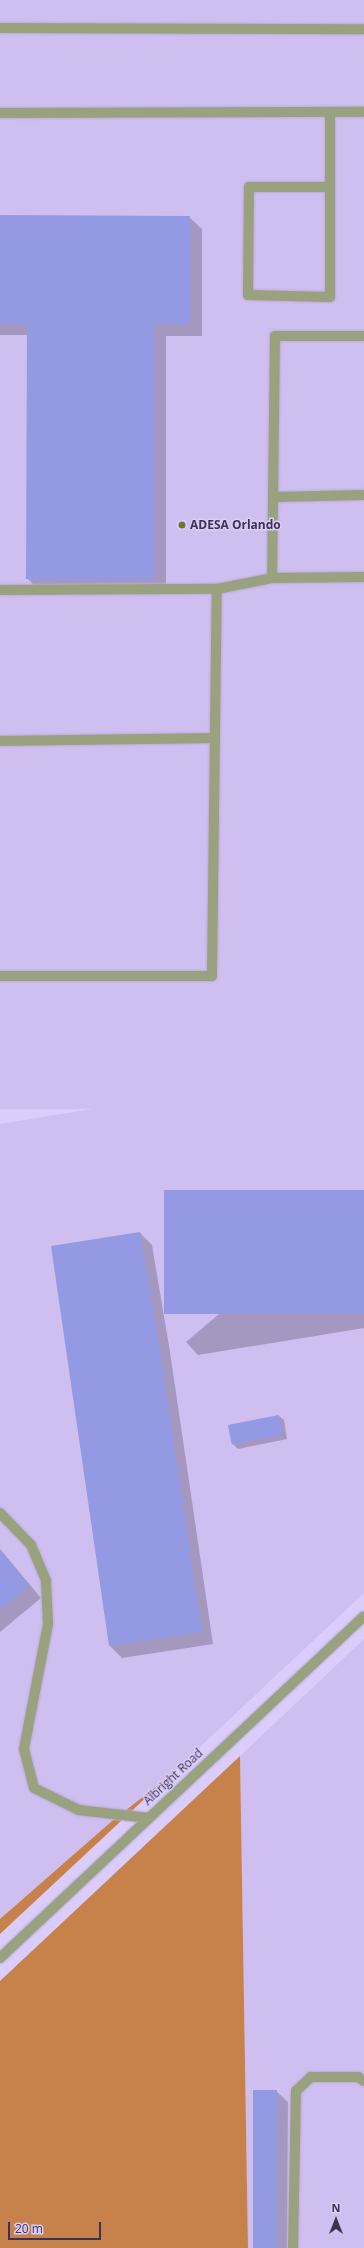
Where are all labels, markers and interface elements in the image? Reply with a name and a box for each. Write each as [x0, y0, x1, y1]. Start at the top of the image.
place label: ADESA Orlando [190, 518, 281, 532]
marker: ADESA Orlando [177, 520, 187, 530]
street label: Albright Road [140, 1746, 206, 1808]
north arrow [316, 2200, 356, 2240]
text: N [332, 2200, 340, 2215]
scale bar [10, 2214, 103, 2240]
text: 20 m [15, 2220, 43, 2237]

